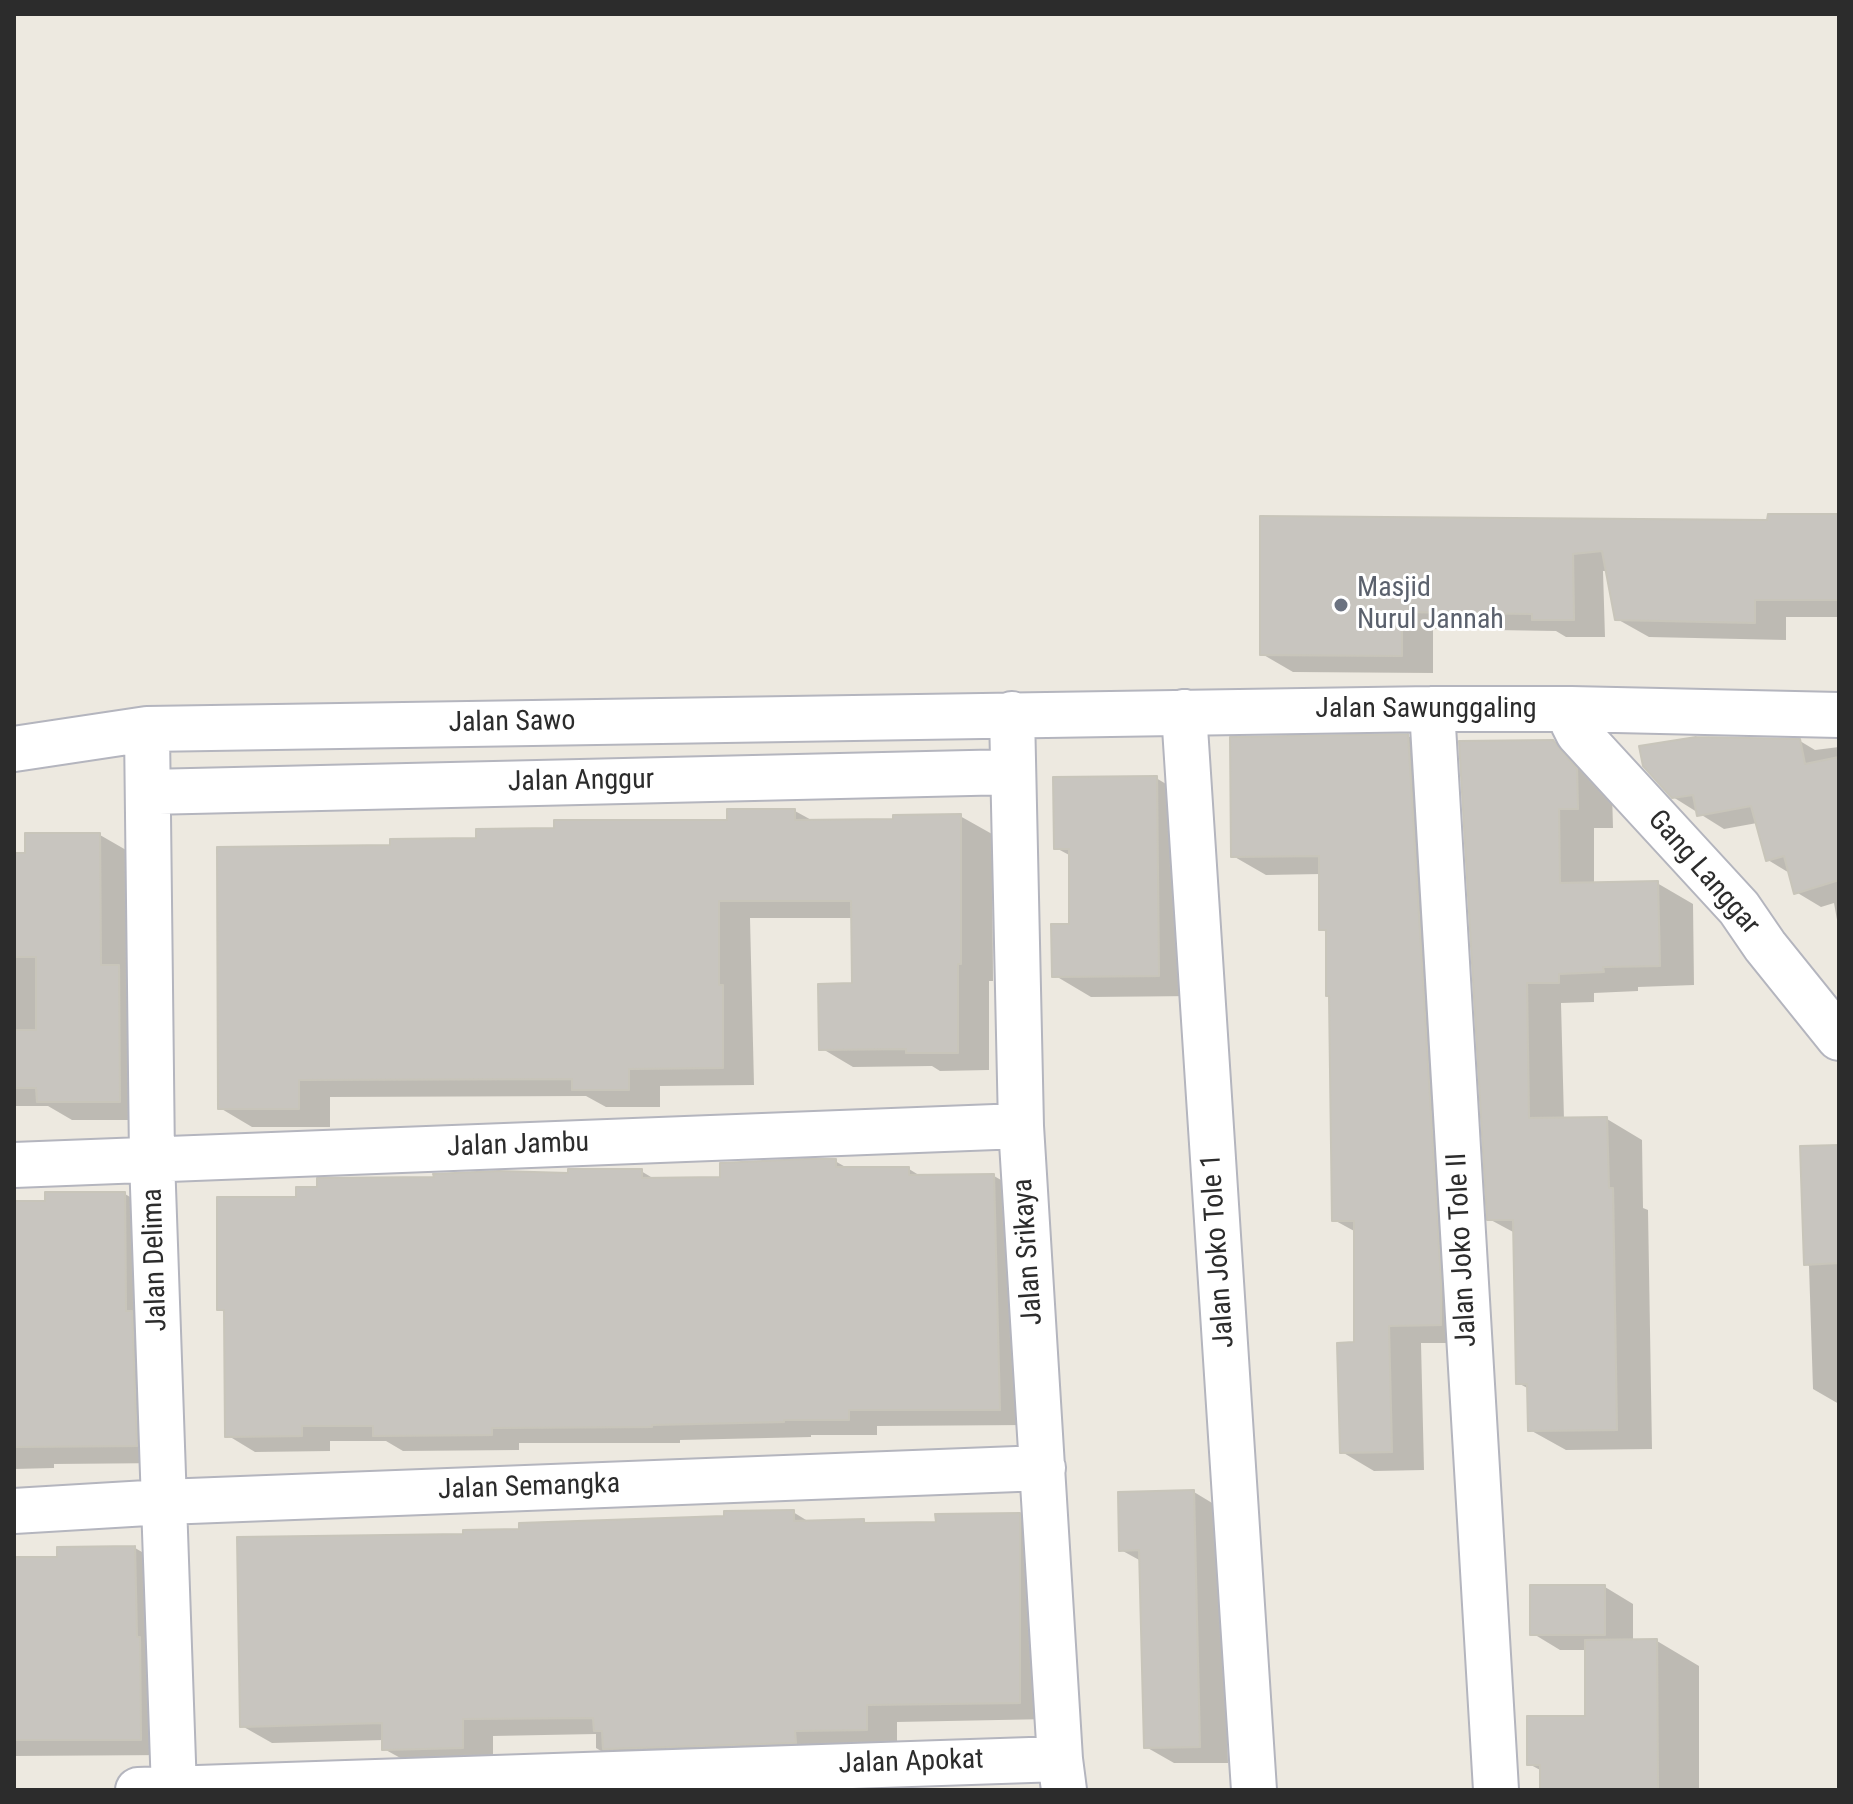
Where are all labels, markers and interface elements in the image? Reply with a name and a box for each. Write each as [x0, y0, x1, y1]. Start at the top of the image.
place label: Masjid Nurul Jannah [1357, 572, 1504, 638]
marker: Masjid Nurul Jannah [1332, 596, 1350, 614]
street label: Jalan Sawunggaling [1315, 693, 1537, 727]
street label: Jalan Sawo [448, 705, 576, 741]
street label: Jalan Anggur [508, 764, 654, 800]
street label: Gang Langgar [1640, 804, 1766, 942]
street label: Jalan Jambu [446, 1127, 590, 1165]
street label: Jalan Joko Tole II [1441, 1152, 1485, 1348]
street label: Jalan Joko Tole 1 [1195, 1153, 1243, 1349]
street label: Jalan Srikaya [1007, 1178, 1051, 1326]
street label: Jalan Delima [137, 1188, 175, 1332]
street label: Jalan Semangka [437, 1468, 621, 1508]
street label: Jalan Apokat [838, 1744, 984, 1782]

